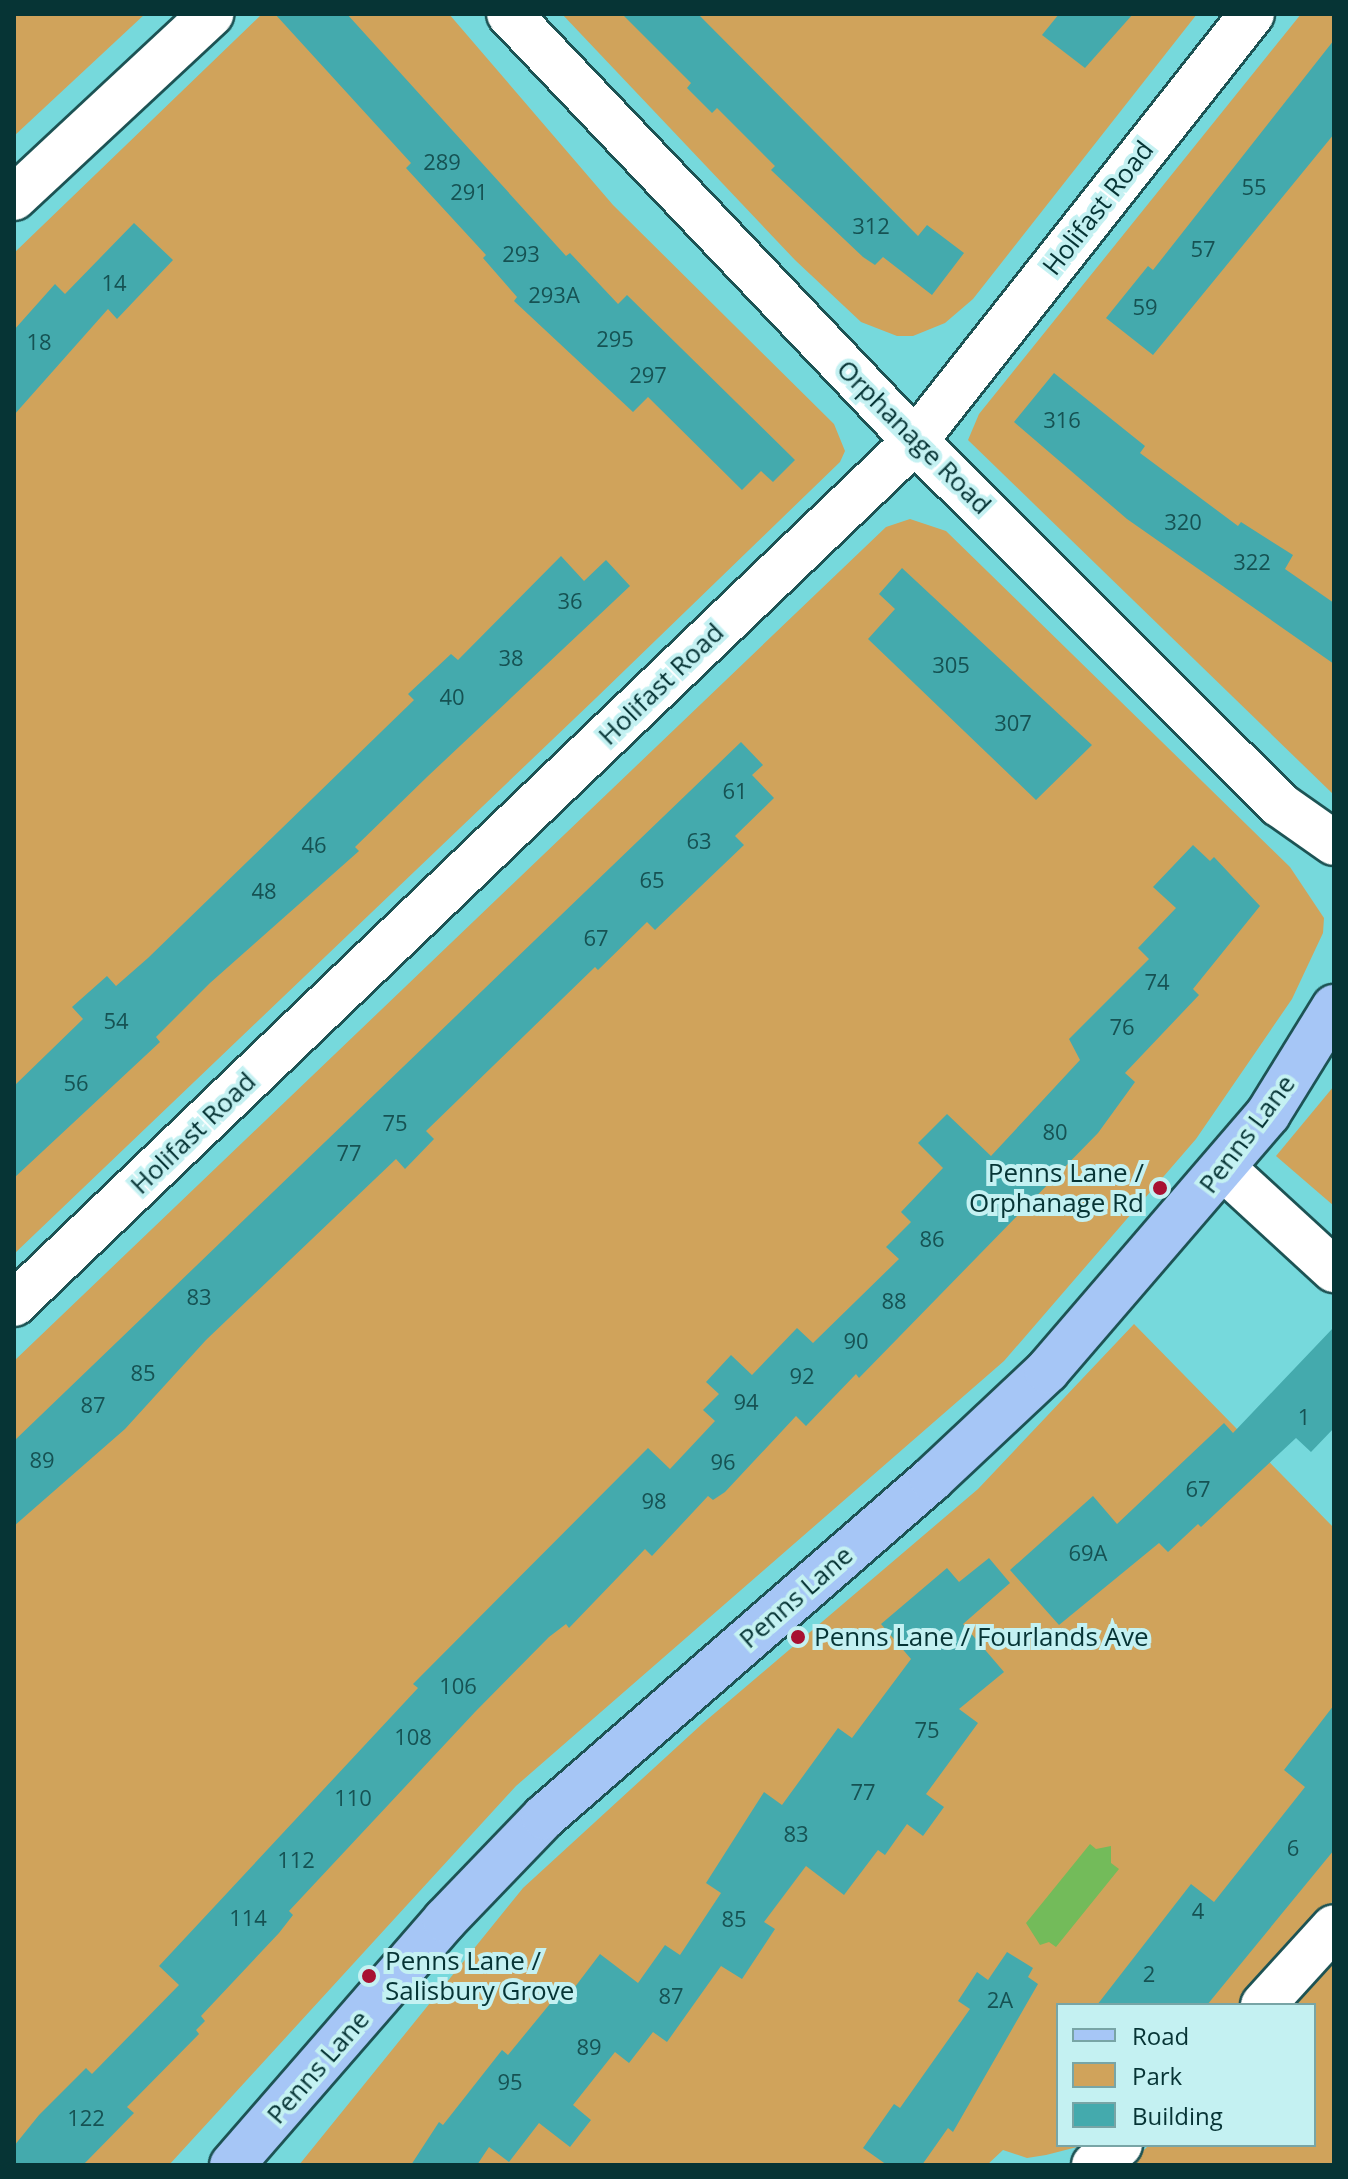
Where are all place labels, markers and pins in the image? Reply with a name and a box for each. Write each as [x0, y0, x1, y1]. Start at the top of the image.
place label: Penns Lane / Orphanage Rd [969, 1157, 1144, 1218]
marker: Penns Lane / Orphanage Rd [1151, 1179, 1169, 1197]
place label: Penns Lane / Fourlands Ave [814, 1621, 1149, 1653]
marker: Penns Lane / Fourlands Ave [789, 1628, 807, 1646]
place label: Penns Lane / Salisbury Grove [385, 1945, 574, 2006]
marker: Penns Lane / Salisbury Grove [360, 1967, 378, 1985]

